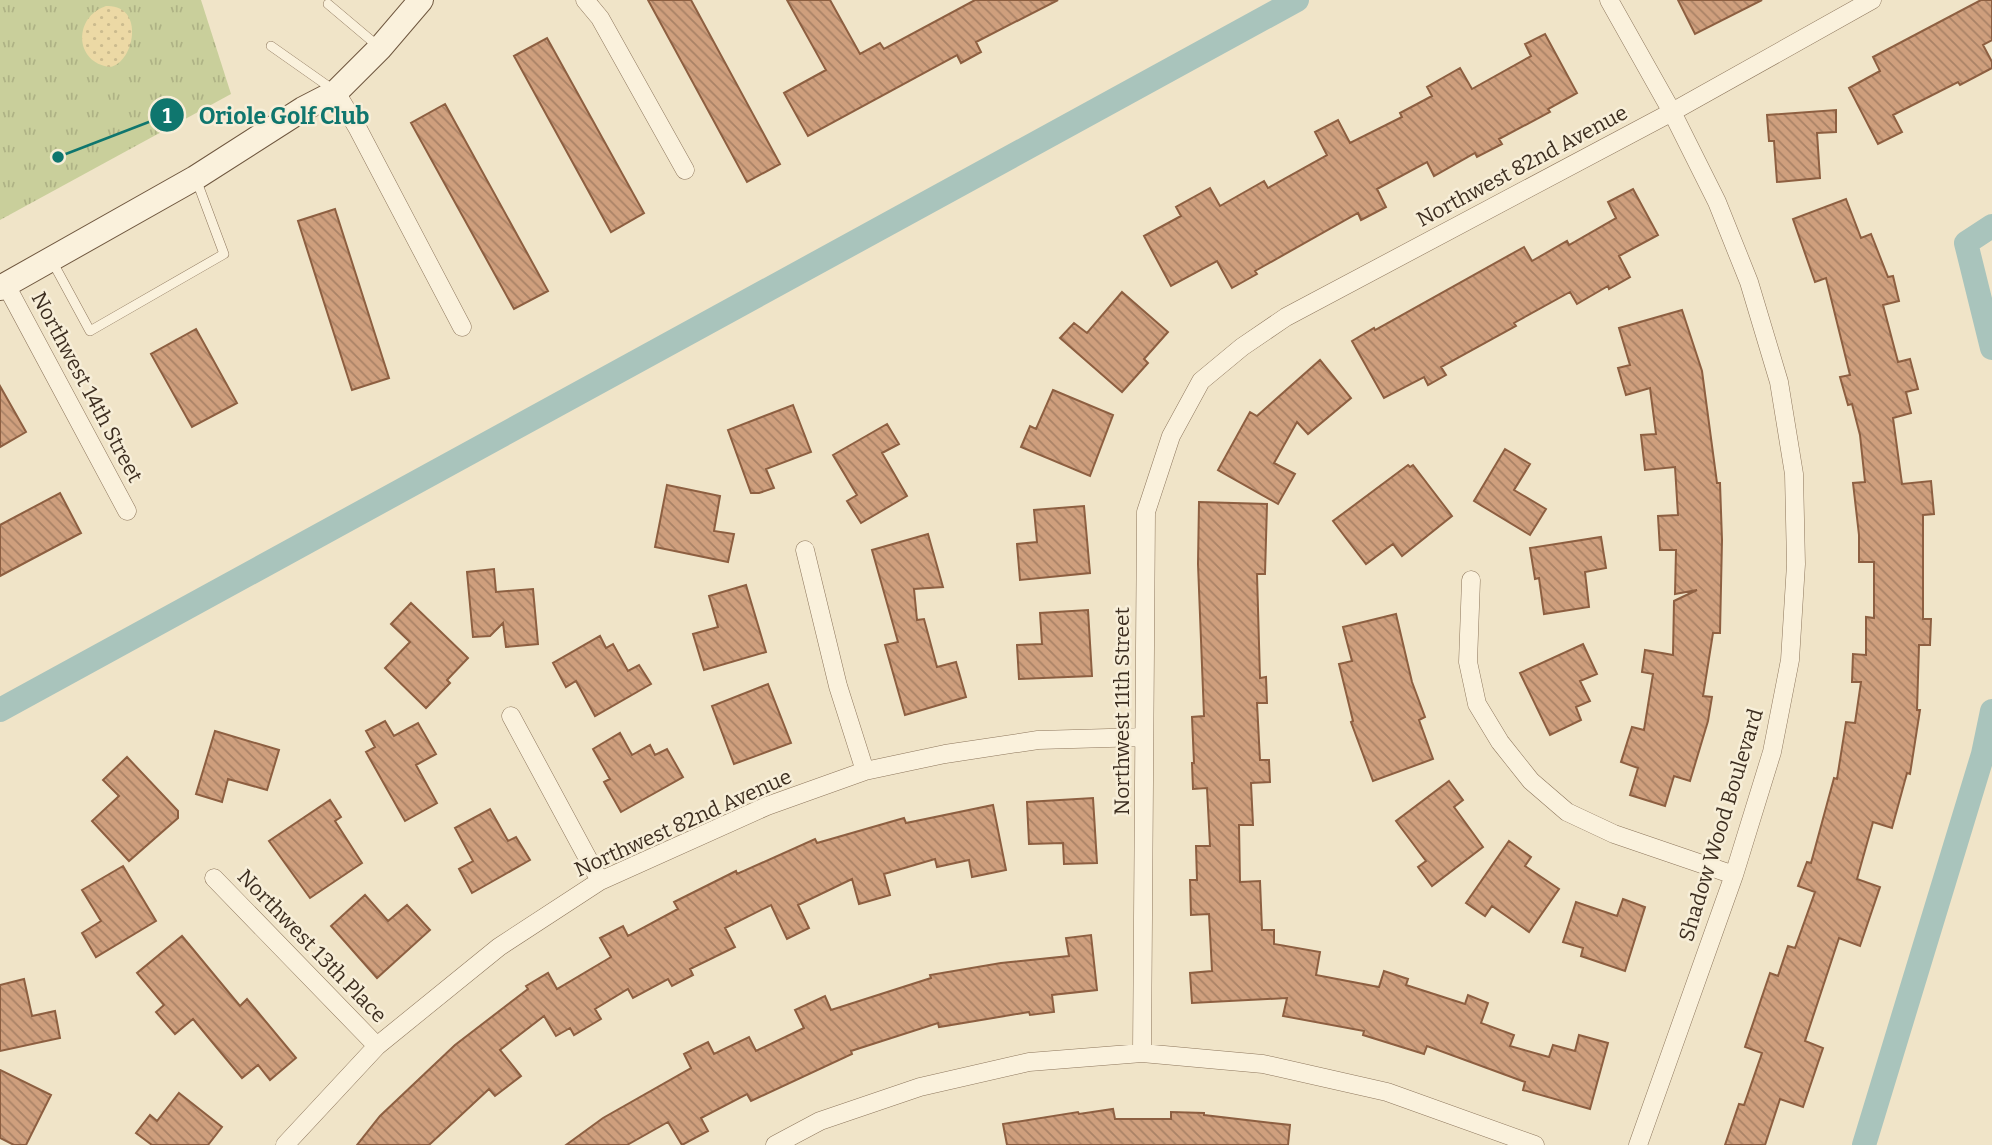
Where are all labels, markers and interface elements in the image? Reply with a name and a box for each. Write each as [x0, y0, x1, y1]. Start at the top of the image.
callout: Oriole Golf Club [150, 93, 384, 137]
street label: Northwest 82nd Avenue [1412, 99, 1632, 233]
text: Oriole Golf Club [199, 102, 369, 130]
text: 1 [162, 103, 172, 129]
street label: Northwest 14th Street [26, 287, 148, 487]
street label: Northwest 11th Street [1109, 606, 1135, 815]
street label: Shadow Wood Boulevard [1673, 706, 1769, 944]
street label: Northwest 82nd Avenue [570, 763, 796, 883]
street label: Northwest 13th Place [232, 864, 392, 1028]

